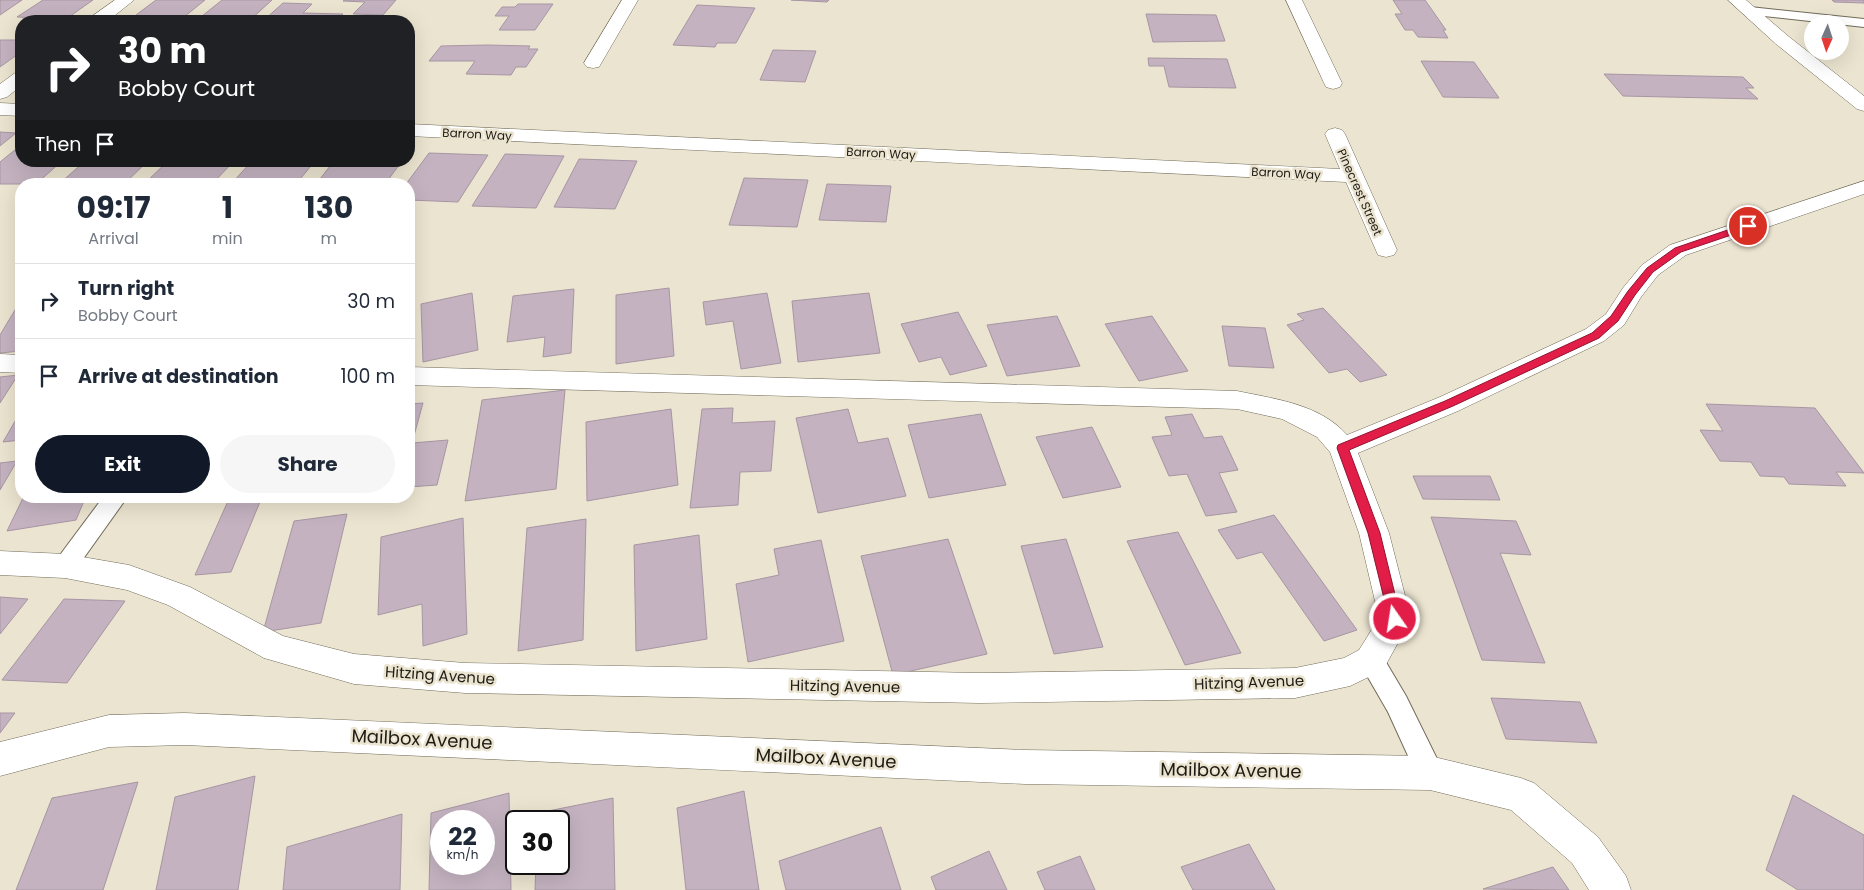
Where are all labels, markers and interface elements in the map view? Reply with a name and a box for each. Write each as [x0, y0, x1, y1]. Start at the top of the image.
north arrow [1804, 15, 1849, 60]
map controls [1804, 15, 1849, 60]
text: 30 m [118, 26, 206, 75]
icon: right [35, 35, 100, 100]
text: Bobby Court [118, 73, 255, 104]
street label: Barron Way [442, 124, 512, 144]
icon: arrive [91, 130, 119, 158]
text: Then [35, 131, 81, 158]
street label: Barron Way [846, 143, 916, 163]
street label: Pinecrest Street [1333, 146, 1387, 238]
street label: Barron Way [1251, 163, 1321, 183]
text: 09:17 [77, 186, 150, 229]
text: 1 [222, 186, 233, 229]
text: 130 [304, 186, 353, 229]
pin [1727, 205, 1769, 247]
icon: arrive [1734, 212, 1762, 240]
text: Arrival [88, 227, 139, 250]
text: min [212, 227, 243, 250]
text: m [321, 227, 337, 250]
text: Turn right [78, 275, 174, 302]
icon: right [35, 287, 63, 315]
text: 30 m [347, 288, 395, 315]
text: Bobby Court [78, 304, 178, 327]
icon: arrive [35, 362, 63, 390]
text: Arrive at destination [78, 363, 279, 390]
text: 100 m [340, 363, 395, 390]
button: Exit [35, 435, 210, 493]
button: Share [220, 435, 395, 493]
position arrow [1368, 592, 1420, 644]
street label: Hitzing Avenue [384, 661, 496, 689]
street label: Hitzing Avenue [1194, 670, 1304, 694]
street label: Hitzing Avenue [790, 675, 900, 697]
street label: Mailbox Avenue [351, 723, 493, 755]
street label: Mailbox Avenue [755, 742, 897, 774]
street label: Mailbox Avenue [1160, 756, 1302, 784]
speed limit sign: 30 [505, 810, 570, 875]
text: 22 [448, 819, 477, 854]
text: km/h [447, 846, 478, 863]

